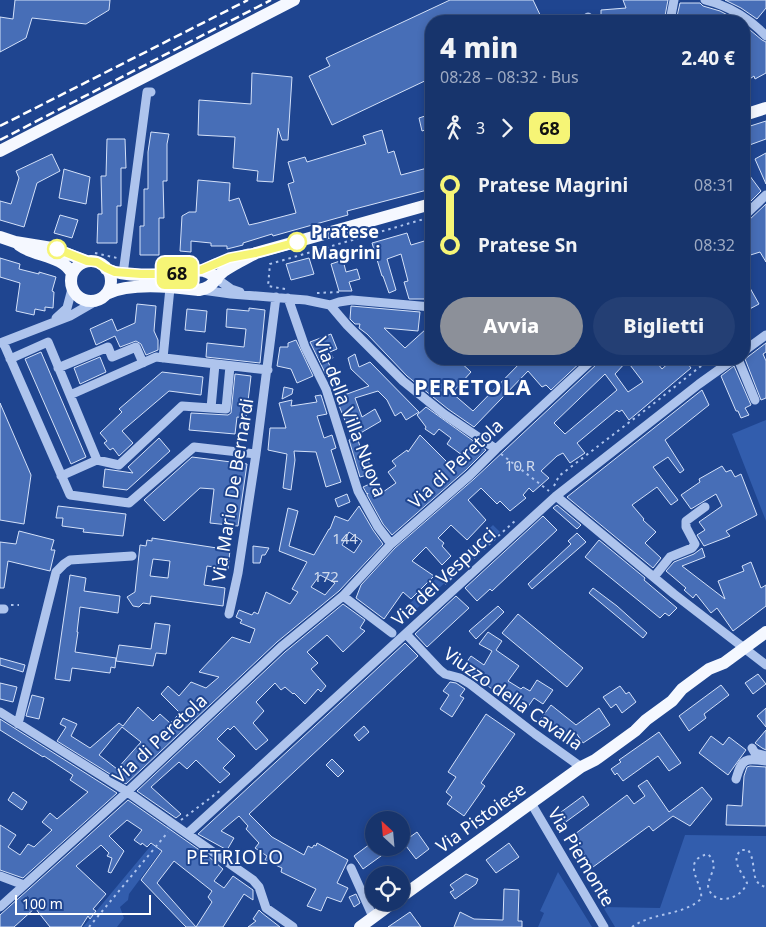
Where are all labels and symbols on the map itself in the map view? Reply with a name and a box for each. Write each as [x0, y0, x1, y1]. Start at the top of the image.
place label: Pratese Magrini [311, 219, 381, 264]
marker: Pratese Magrini [287, 232, 307, 252]
unlabelled marker [47, 239, 67, 259]
line badge: 68 [154, 257, 200, 289]
street label: Via della Villa Nuova [309, 333, 393, 500]
district label: PERETOLA [414, 371, 532, 401]
street label: Via Mario De Bernardi [206, 396, 258, 583]
street label: Via di Peretola [403, 413, 508, 513]
house number: 10 R [505, 455, 536, 475]
street label: Via dei Vespucci [386, 522, 501, 631]
house number: 144 [332, 528, 358, 548]
house number: 172 [313, 566, 339, 586]
street label: Viuzzo della Cavalla [439, 641, 588, 755]
street label: Via di Peretola [107, 688, 212, 788]
street label: Via Pistoiese [431, 777, 530, 858]
street label: Via Piemonte [543, 803, 621, 910]
north arrow [365, 811, 410, 856]
district label: PETRIOLO [186, 844, 284, 870]
scale bar [15, 892, 151, 915]

